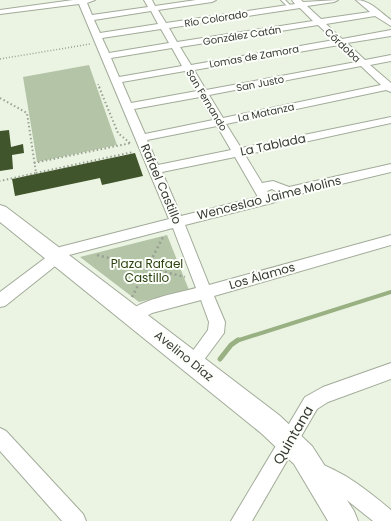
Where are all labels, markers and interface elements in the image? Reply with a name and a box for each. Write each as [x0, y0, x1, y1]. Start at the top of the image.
street label: Río Colorado [183, 6, 249, 31]
street label: González Catán [202, 22, 282, 49]
street label: Córdoba [321, 25, 364, 66]
street label: Lomas de Zamora [208, 41, 300, 72]
street label: San Fernando [182, 67, 231, 134]
street label: San Justo [235, 71, 285, 95]
street label: La Matanza [237, 99, 296, 126]
street label: La Tablada [239, 129, 307, 160]
street label: Rafael Castillo [137, 141, 186, 227]
street label: Wenceslao Jaime Molins [195, 171, 343, 224]
park label: Plaza Rafael Castillo [111, 255, 183, 286]
street label: Los Álamos [227, 258, 297, 293]
street label: Avelino Díaz [151, 326, 218, 385]
street label: Quintana [268, 402, 318, 468]

